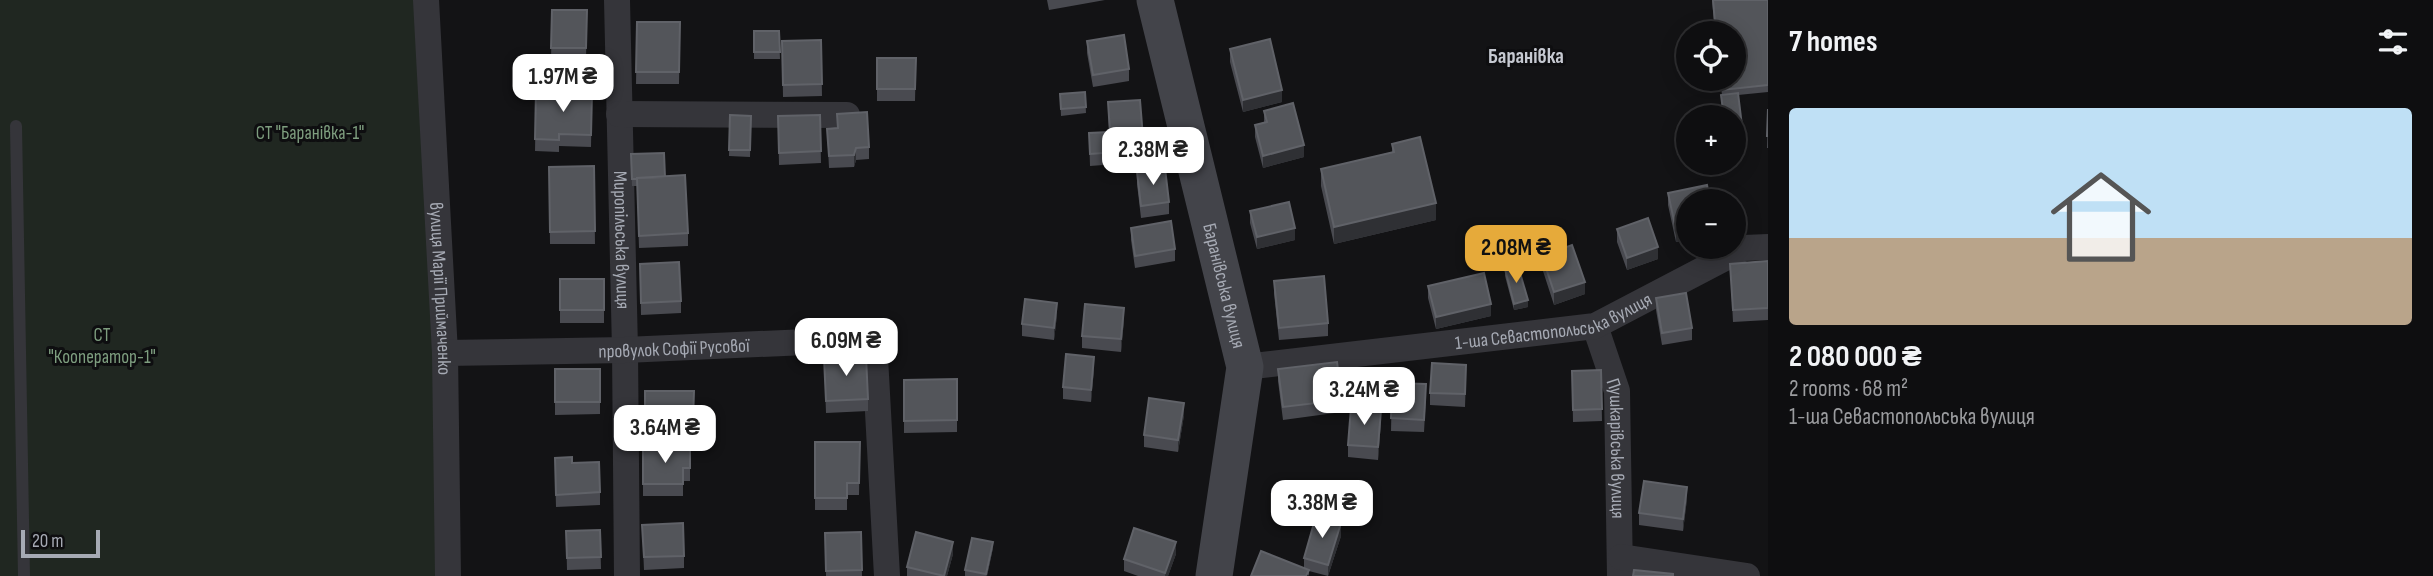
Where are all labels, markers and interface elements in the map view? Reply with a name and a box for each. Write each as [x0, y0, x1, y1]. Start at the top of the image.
map controls [1676, 21, 1746, 259]
button: locate [1676, 21, 1746, 91]
icon: filters [2374, 23, 2412, 61]
text: 7 homes [1789, 24, 1877, 60]
district label: Баранівка [1488, 44, 1564, 69]
pin: 1.97M ₴ [498, 54, 628, 114]
text: 1.97M ₴ [529, 63, 597, 91]
button: + [1676, 105, 1746, 175]
park label: СТ "Баранівка-1" [256, 122, 364, 145]
pin: 2.38M ₴ [1088, 128, 1218, 187]
text: 2.38M ₴ [1118, 136, 1188, 164]
icon: home [2038, 154, 2164, 280]
street label: Миропільська вулиця [608, 171, 634, 309]
button: − [1676, 189, 1746, 259]
street label: вулиця Марії Приймаченко [424, 202, 455, 375]
street label: Баранівська вулиця [1197, 221, 1250, 351]
pin: 2.08M ₴ [1451, 226, 1581, 285]
text: 2.08M ₴ [1481, 234, 1551, 262]
street label: 1-ша Севастопольська вулиця [1454, 288, 1656, 355]
pin: 6.09M ₴ [781, 318, 911, 378]
park label: СТ "Кооператор-1" [48, 324, 156, 369]
text: 6.09M ₴ [811, 327, 881, 355]
street label: провулок Софії Русової [598, 334, 750, 363]
text: 2 080 000 ₴ [1789, 339, 1922, 375]
pin: 3.24M ₴ [1299, 368, 1429, 427]
text: 2 rooms · 68 m² [1789, 375, 1908, 403]
text: 3.24M ₴ [1329, 376, 1399, 404]
street label: Пушкарівська вулиця [1601, 376, 1629, 519]
text: 1-ша Севастопольська вулиця [1789, 403, 2035, 431]
pin: 3.64M ₴ [600, 406, 730, 465]
text: 3.64M ₴ [630, 414, 700, 442]
pin: 3.38M ₴ [1257, 480, 1387, 540]
text: 3.38M ₴ [1287, 489, 1357, 517]
scale bar [21, 527, 100, 559]
text: 20 m [32, 530, 64, 553]

